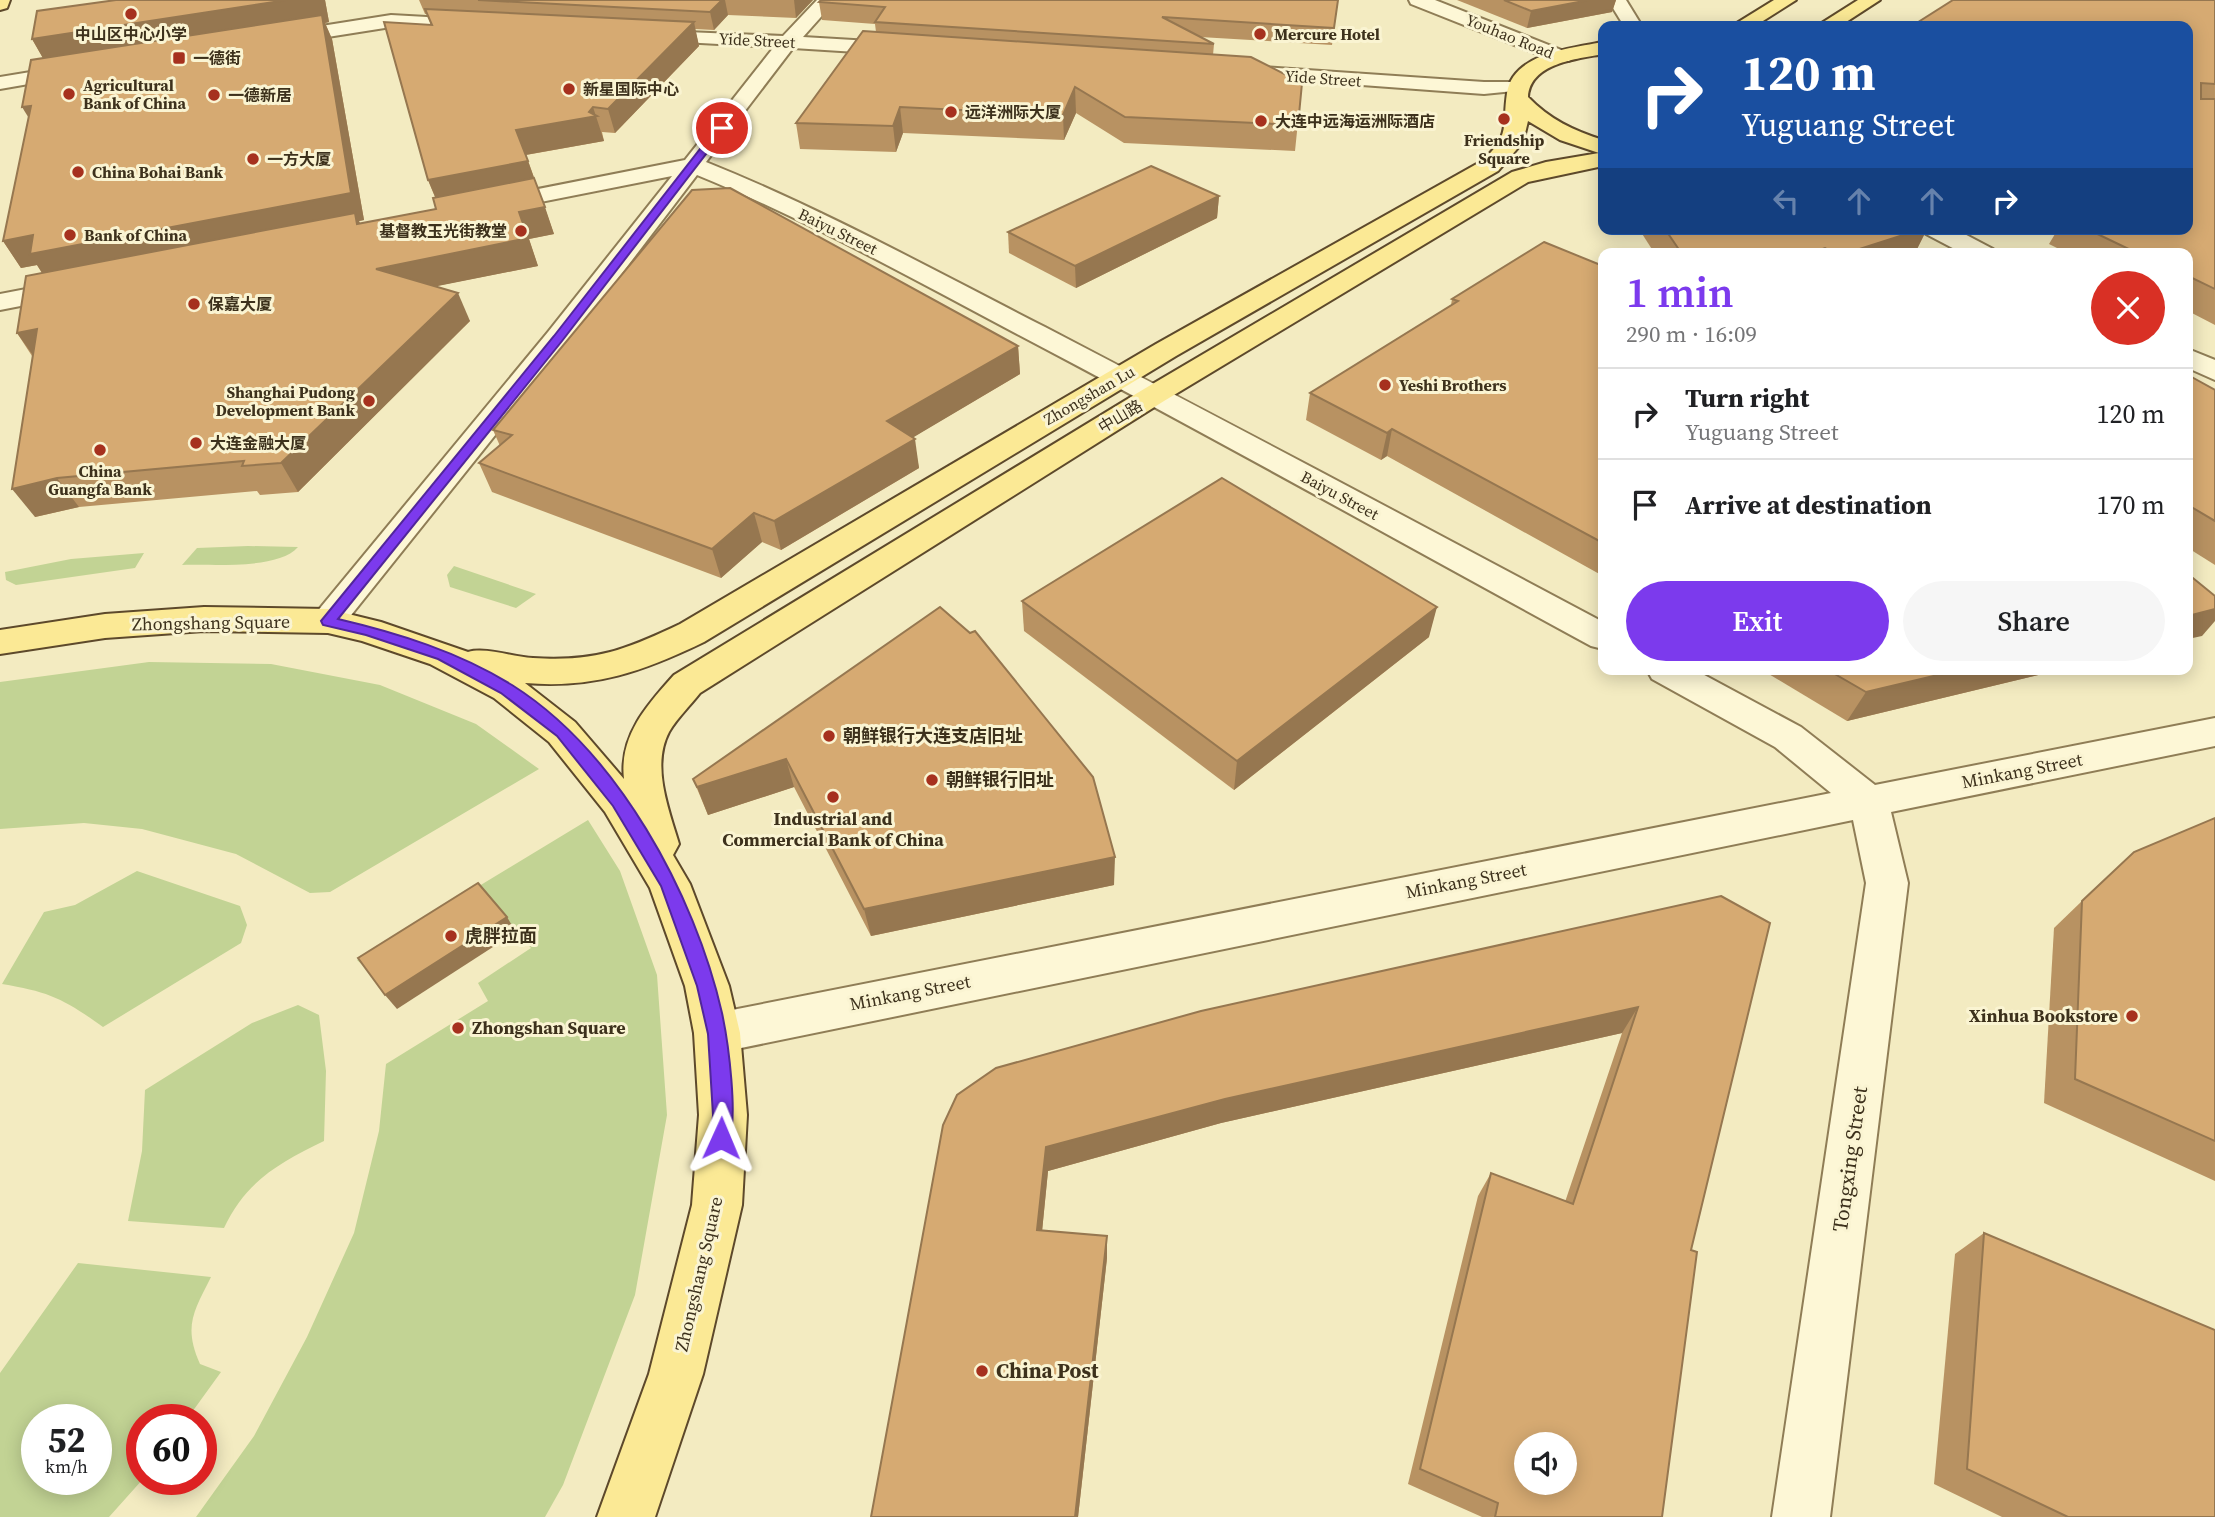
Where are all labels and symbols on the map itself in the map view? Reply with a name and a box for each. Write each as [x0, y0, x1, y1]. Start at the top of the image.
marker: 中山区中心小学 [123, 6, 139, 22]
street label: Youhao Road [1463, 8, 1557, 64]
place label: 中山区中心小学 [75, 23, 187, 45]
place label: Mercure Hotel [1274, 23, 1380, 45]
marker: Mercure Hotel [1252, 26, 1268, 42]
street label: Yide Street [718, 27, 797, 53]
place label: 一德街 [193, 47, 241, 69]
marker: 一德街 [171, 50, 187, 66]
street label: Yide Street [1284, 64, 1363, 92]
place label: Agricultural Bank of China [83, 74, 187, 114]
place label: 新星国际中心 [583, 78, 679, 100]
marker: 新星国际中心 [561, 81, 577, 97]
place label: 一德新居 [228, 84, 292, 106]
marker: Agricultural Bank of China [61, 86, 77, 102]
marker: 一德新居 [206, 87, 222, 103]
pin [692, 98, 752, 158]
place label: 远洋洲际大厦 [965, 101, 1061, 123]
marker: 远洋洲际大厦 [943, 104, 959, 120]
place label: 大连中远海运洲际酒店 [1275, 110, 1435, 132]
marker: Friendship Square [1496, 111, 1512, 127]
marker: 大连中远海运洲际酒店 [1253, 113, 1269, 129]
place label: Friendship Square [1464, 129, 1545, 169]
place label: 一方大厦 [267, 148, 331, 170]
marker: 一方大厦 [245, 151, 261, 167]
place label: China Bohai Bank [92, 161, 224, 183]
marker: China Bohai Bank [70, 164, 86, 180]
street label: Baiyu Street [795, 202, 882, 260]
place label: 基督教玉光街教堂 [379, 220, 507, 242]
marker: 基督教玉光街教堂 [513, 223, 529, 239]
place label: Bank of China [84, 224, 188, 246]
marker: Bank of China [62, 227, 78, 243]
place label: 保嘉大厦 [208, 293, 272, 315]
marker: 保嘉大厦 [186, 296, 202, 312]
street label: Zhongshan Lu [1040, 360, 1138, 430]
place label: Yeshi Brothers [1399, 374, 1506, 396]
marker: Yeshi Brothers [1377, 377, 1393, 393]
place label: Shanghai Pudong Development Bank [215, 381, 355, 421]
marker: Shanghai Pudong Development Bank [361, 393, 377, 409]
street label: 中山路 [1094, 394, 1146, 438]
place label: 大连金融大厦 [210, 432, 306, 454]
marker: 大连金融大厦 [188, 435, 204, 451]
marker: China Guangfa Bank [92, 442, 108, 458]
place label: China Guangfa Bank [48, 460, 152, 500]
street label: Baiyu Street [1297, 465, 1384, 525]
street label: Zhongshang Square [132, 609, 290, 636]
place label: 朝鲜银行大连支店旧址 [843, 723, 1023, 748]
marker: 朝鲜银行大连支店旧址 [821, 728, 837, 744]
street label: Minkang Street [1959, 747, 2084, 794]
place label: 朝鲜银行旧址 [946, 767, 1054, 792]
marker: 朝鲜银行旧址 [924, 772, 940, 788]
marker: Industrial and Commercial Bank of China [825, 789, 841, 805]
place label: Industrial and Commercial Bank of China [722, 806, 944, 852]
street label: Minkang Street [1403, 857, 1528, 904]
place label: 虎胖拉面 [465, 923, 537, 948]
marker: 虎胖拉面 [443, 928, 459, 944]
street label: Minkang Street [847, 969, 972, 1016]
place label: Xinhua Bookstore [1969, 1003, 2118, 1028]
marker: Xinhua Bookstore [2124, 1008, 2140, 1024]
place label: Zhongshan Square [472, 1015, 626, 1040]
marker: Zhongshan Square [450, 1020, 466, 1036]
street label: Tongxing Street [1825, 1084, 1874, 1233]
position arrow [684, 1101, 758, 1175]
street label: Zhongshang Square [669, 1194, 728, 1354]
place label: China Post [996, 1356, 1099, 1385]
marker: China Post [974, 1363, 990, 1379]
speed limit sign: 60 [126, 1404, 217, 1495]

